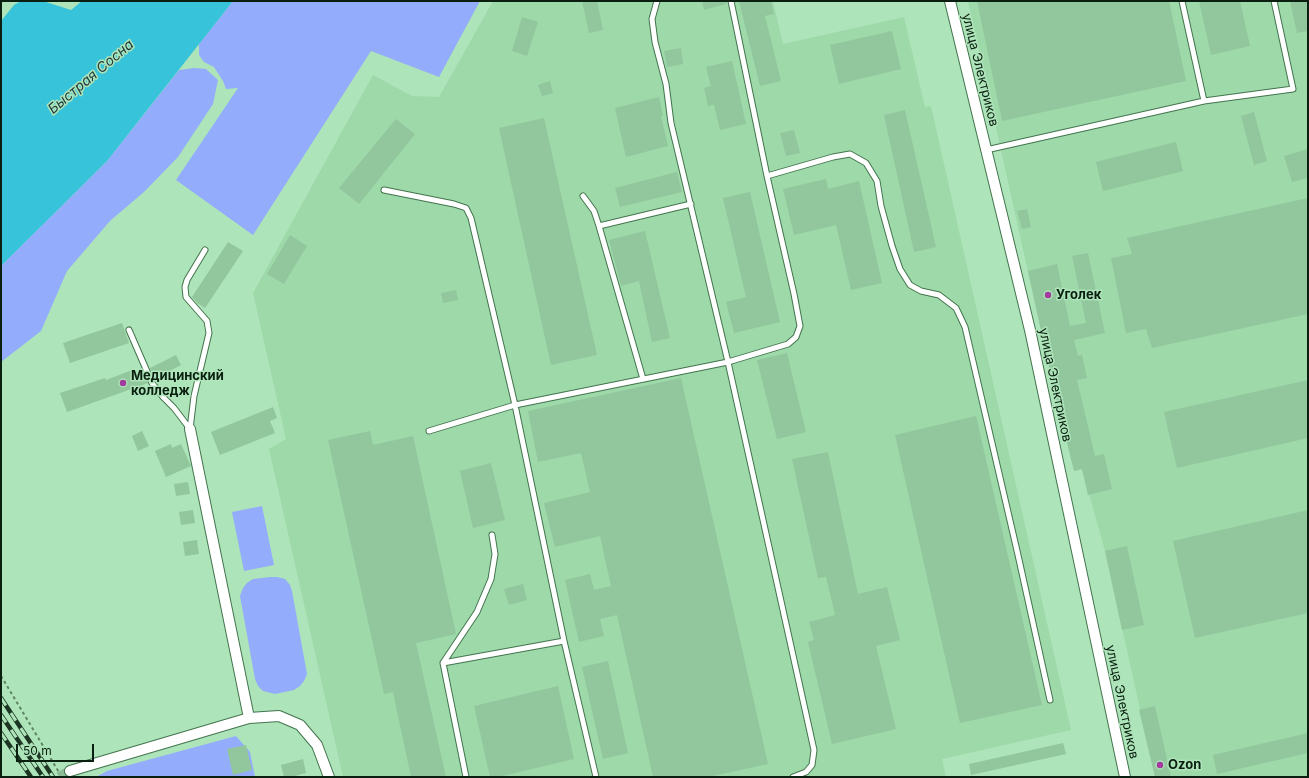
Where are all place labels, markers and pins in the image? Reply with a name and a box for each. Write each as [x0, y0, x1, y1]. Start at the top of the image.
place label: Уголек [1056, 287, 1101, 303]
marker: Уголек [1043, 290, 1053, 300]
place label: Медицинский колледж [131, 368, 224, 399]
marker: Медицинский колледж [118, 378, 128, 388]
place label: Ozon [1168, 757, 1201, 773]
marker: Ozon [1155, 760, 1165, 770]

